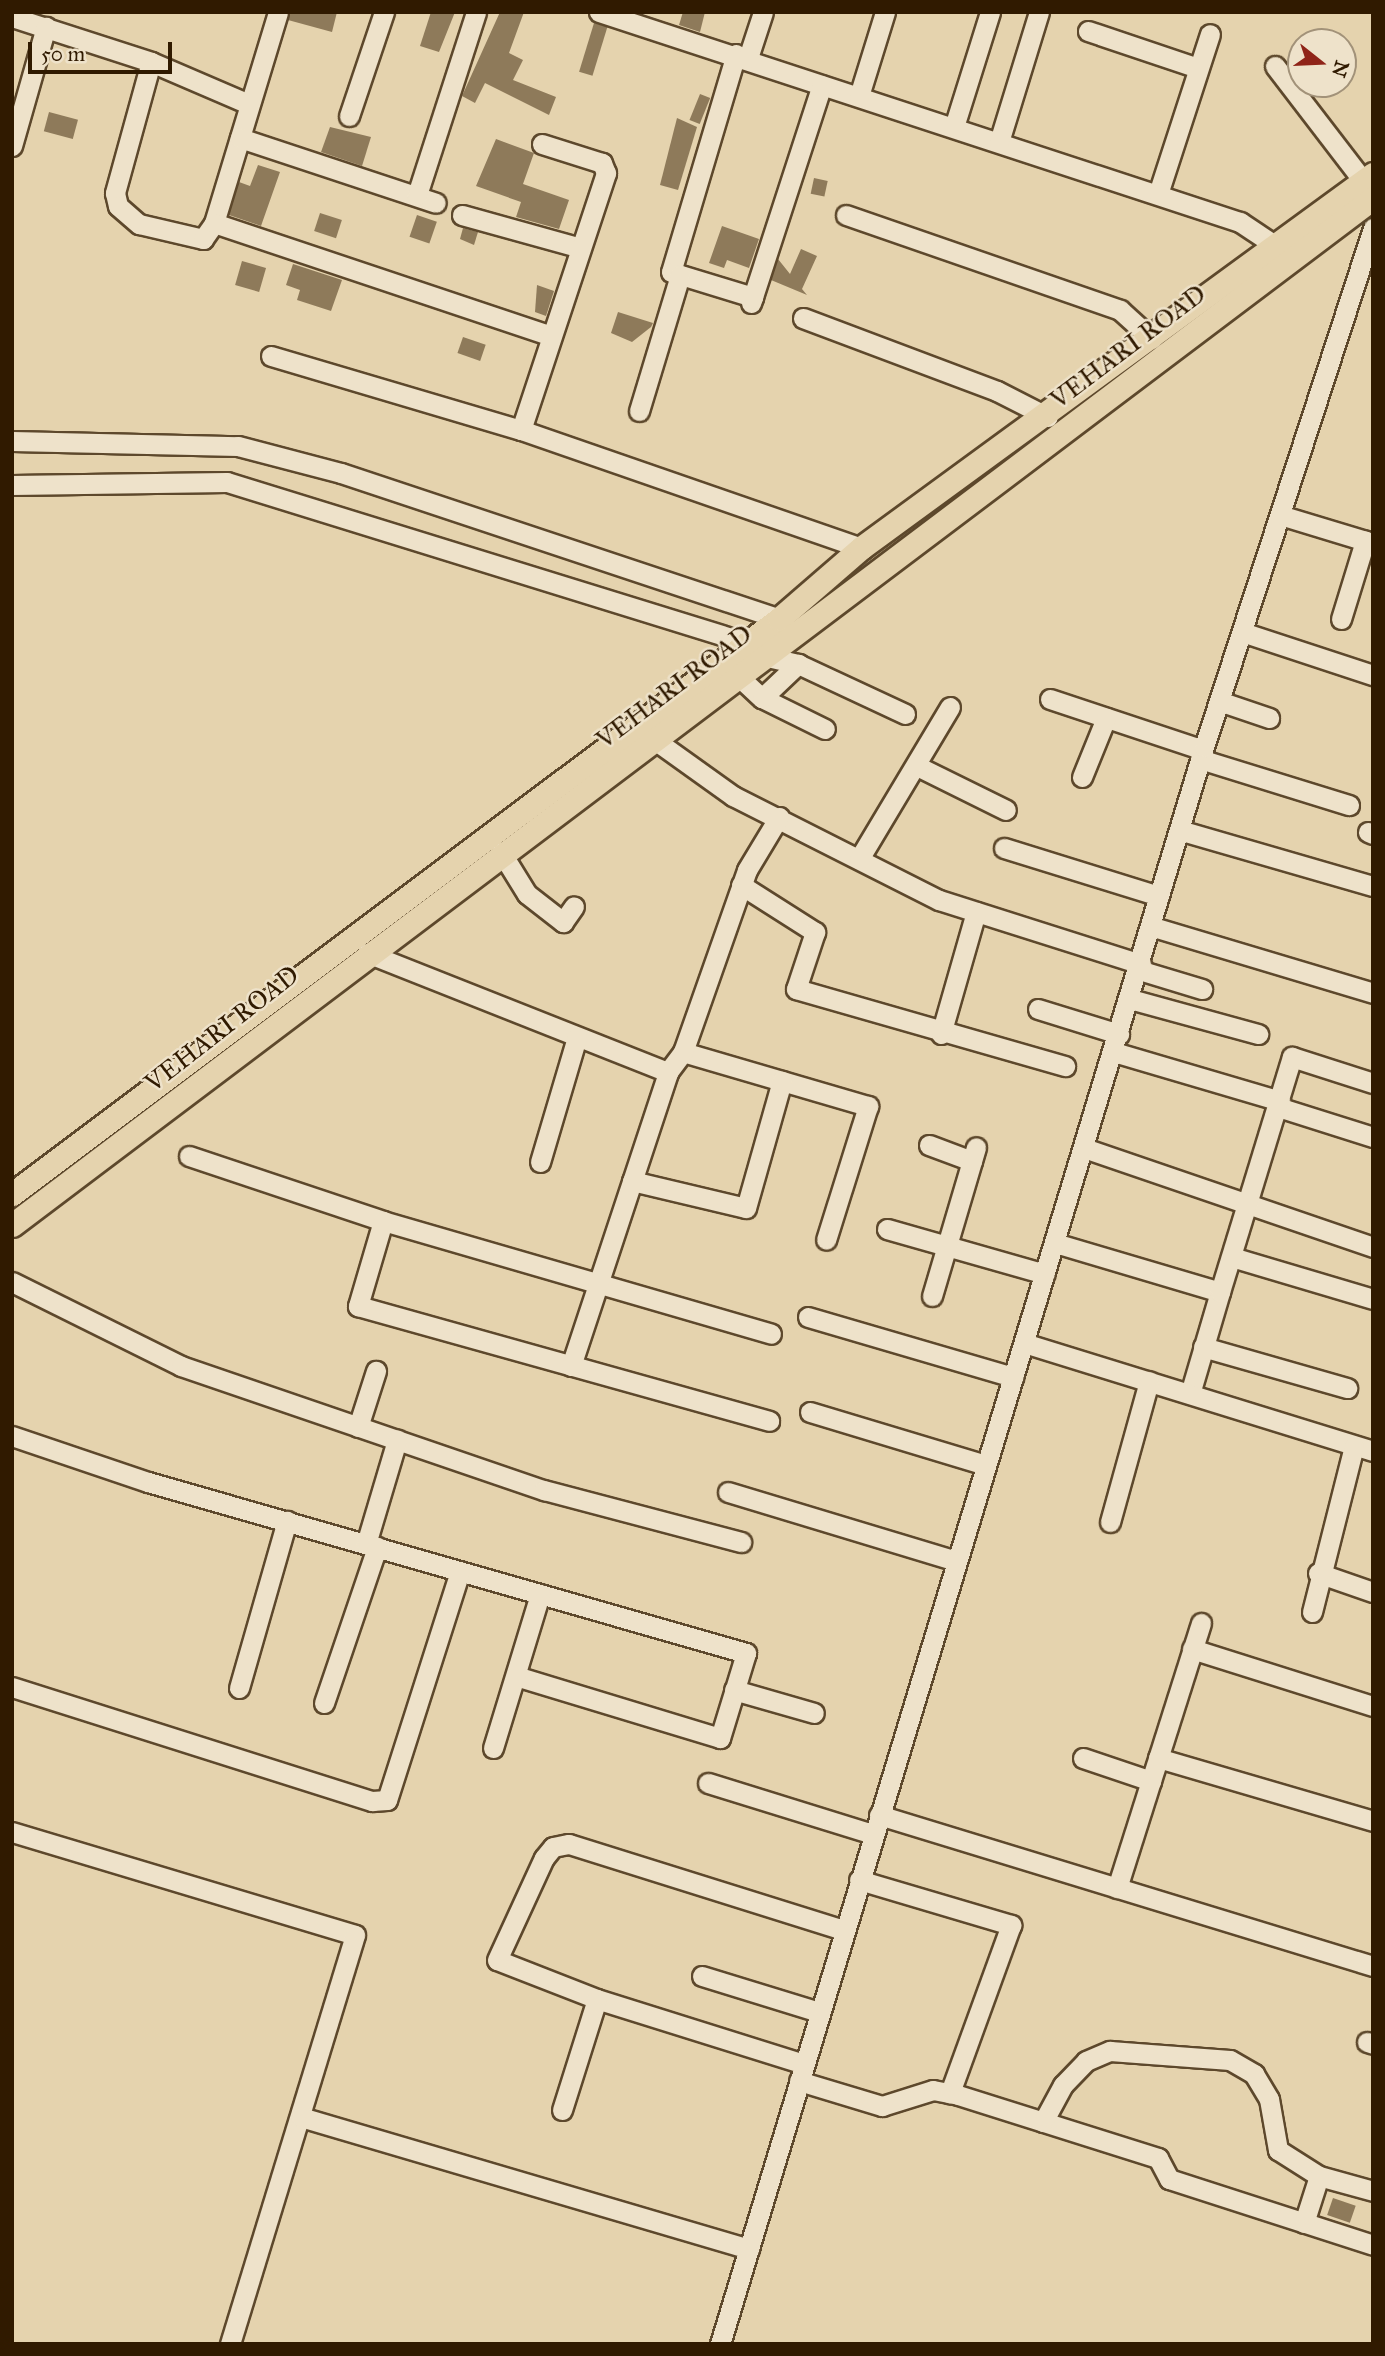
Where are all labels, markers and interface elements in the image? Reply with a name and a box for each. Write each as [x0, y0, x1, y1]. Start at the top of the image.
scale bar [32, 28, 175, 72]
north arrow [1287, 28, 1357, 98]
text: 50 m [41, 41, 85, 67]
text: N [1327, 58, 1354, 80]
street label: VEHARI ROAD [1044, 278, 1212, 416]
street label: VEHARI ROAD [590, 618, 758, 756]
street label: VEHARI ROAD [139, 959, 305, 1099]

